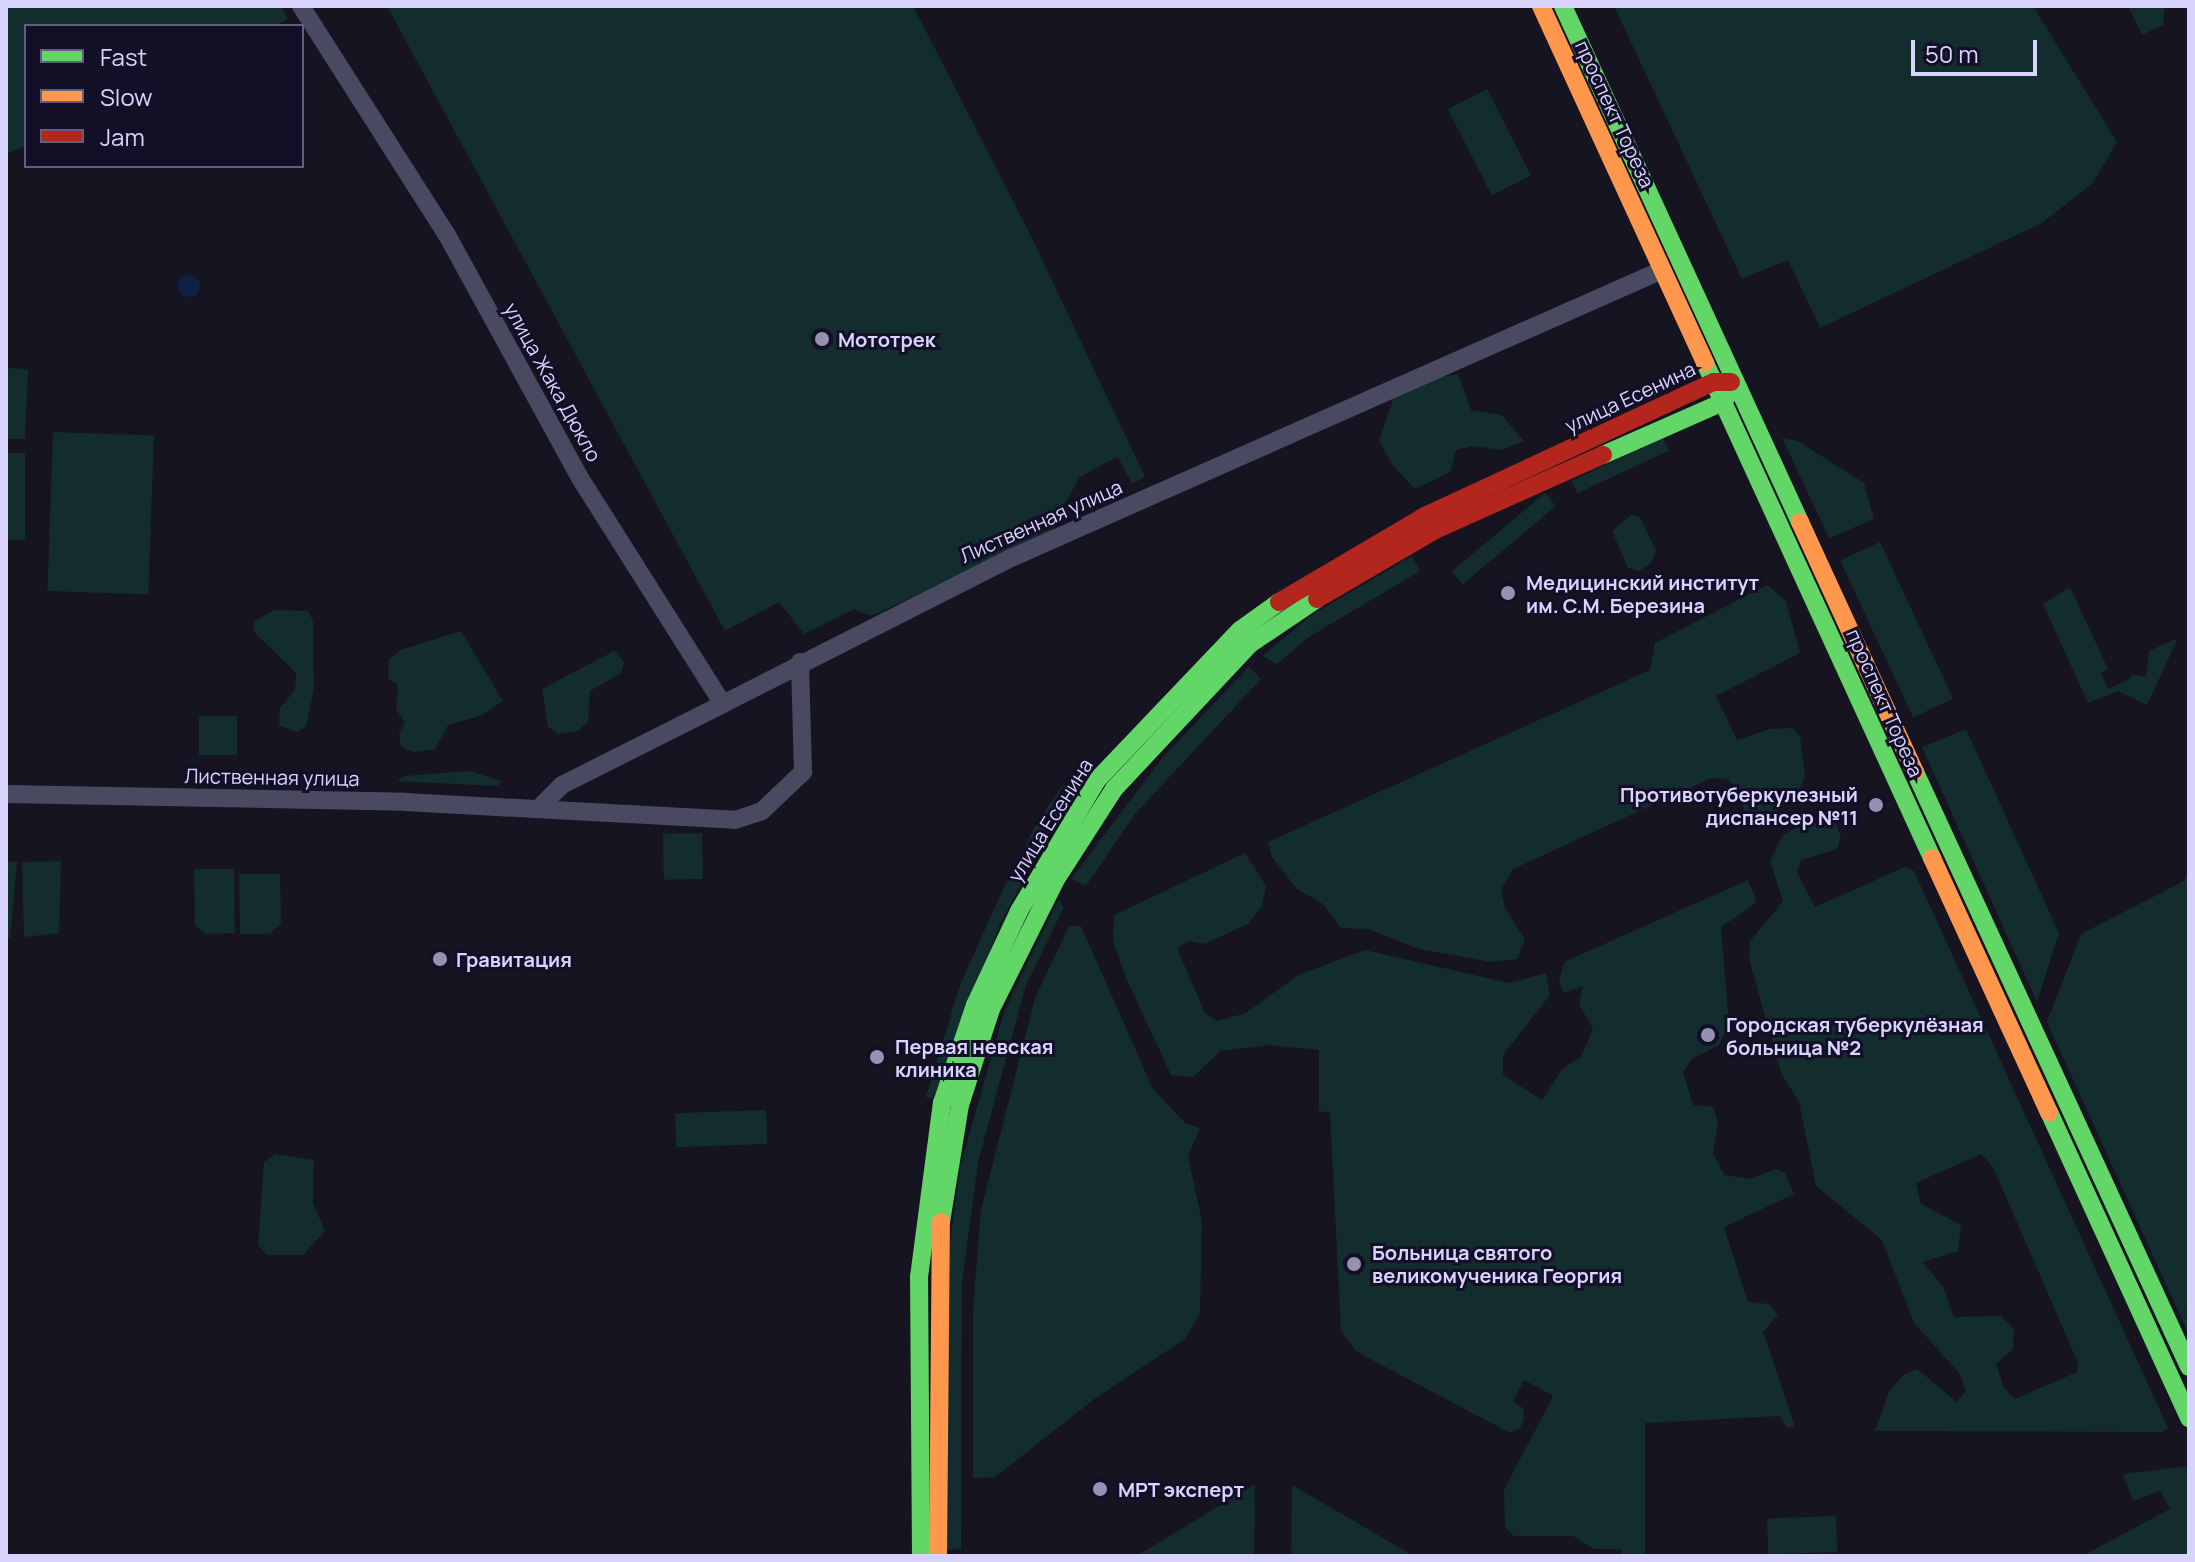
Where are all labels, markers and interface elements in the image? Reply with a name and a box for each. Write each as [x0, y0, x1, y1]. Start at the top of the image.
legend [24, 24, 304, 168]
scale bar [1915, 24, 2041, 74]
street label: проспект Тореза [1570, 37, 1660, 191]
text: 50 m [1925, 37, 1979, 70]
text: Fast [100, 40, 147, 73]
text: Slow [100, 80, 153, 113]
text: Jam [100, 120, 145, 153]
street label: улица Жака Дюкло [499, 298, 607, 466]
place label: Мототрек [838, 327, 936, 351]
marker: Мототрек [813, 330, 831, 348]
street label: улица Есенина [1561, 356, 1699, 438]
street label: Лиственная улица [956, 474, 1126, 568]
place label: Медицинский институт им. С.М. Березина [1526, 570, 1759, 617]
marker: Медицинский институт им. С.М. Березина [1497, 582, 1519, 604]
street label: проспект Тореза [1842, 625, 1928, 781]
street label: улица Есенина [1003, 754, 1097, 886]
street label: Лиственная улица [184, 763, 360, 791]
place label: Противотуберкулезный диспансер №11 [1620, 782, 1858, 829]
marker: Противотуберкулезный диспансер №11 [1865, 794, 1887, 816]
place label: Гравитация [456, 947, 572, 971]
marker: Гравитация [431, 950, 449, 968]
place label: Городская туберкулёзная больница №2 [1726, 1012, 1984, 1059]
marker: Городская туберкулёзная больница №2 [1697, 1024, 1719, 1046]
place label: Первая невская клиника [895, 1034, 1053, 1081]
marker: Первая невская клиника [866, 1046, 888, 1068]
place label: Больница святого великомученика Георгия [1372, 1240, 1622, 1287]
marker: Больница святого великомученика Георгия [1343, 1253, 1365, 1275]
place label: МРТ эксперт [1118, 1477, 1245, 1501]
marker: МРТ эксперт [1089, 1478, 1111, 1500]

